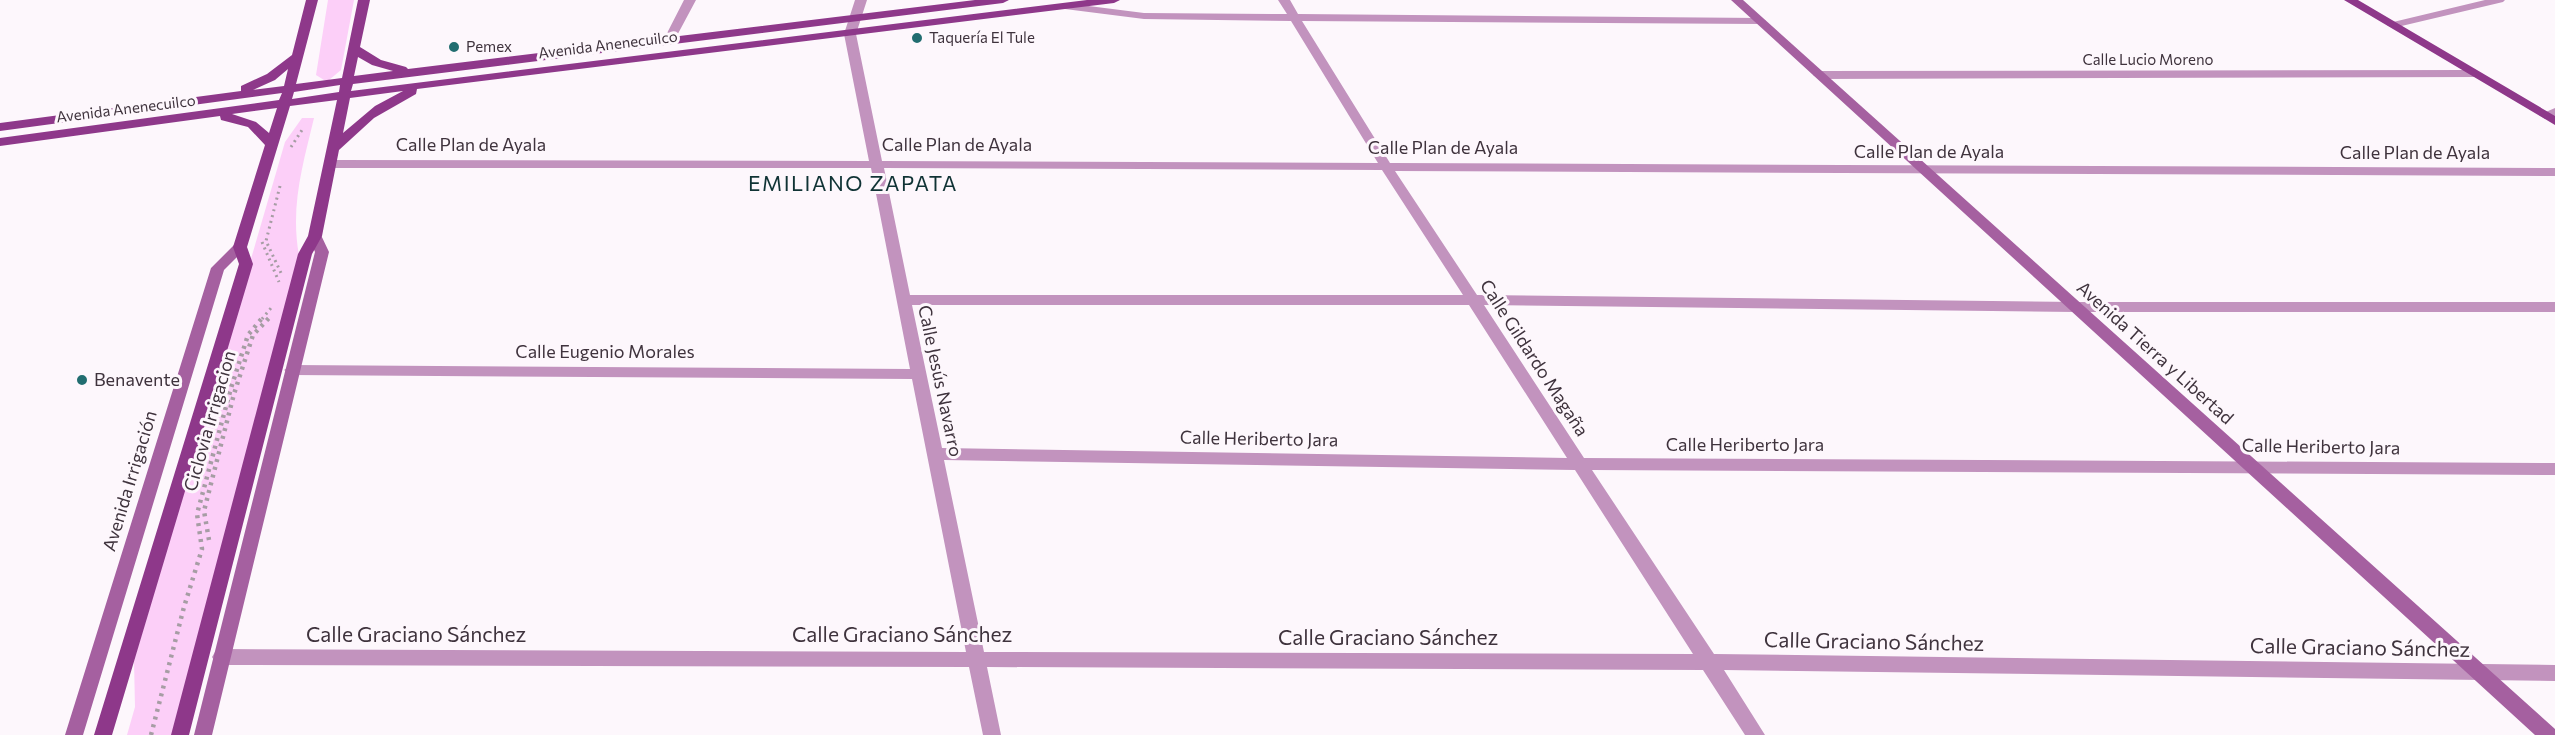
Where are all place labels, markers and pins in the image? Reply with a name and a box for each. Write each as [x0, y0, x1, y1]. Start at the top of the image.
place label: Taquería El Tule [929, 28, 1035, 46]
marker: Taquería El Tule [910, 31, 924, 45]
place label: Pemex [466, 37, 512, 55]
marker: Pemex [447, 40, 461, 54]
place label: Benavente [94, 368, 180, 390]
marker: Benavente [75, 373, 89, 387]

